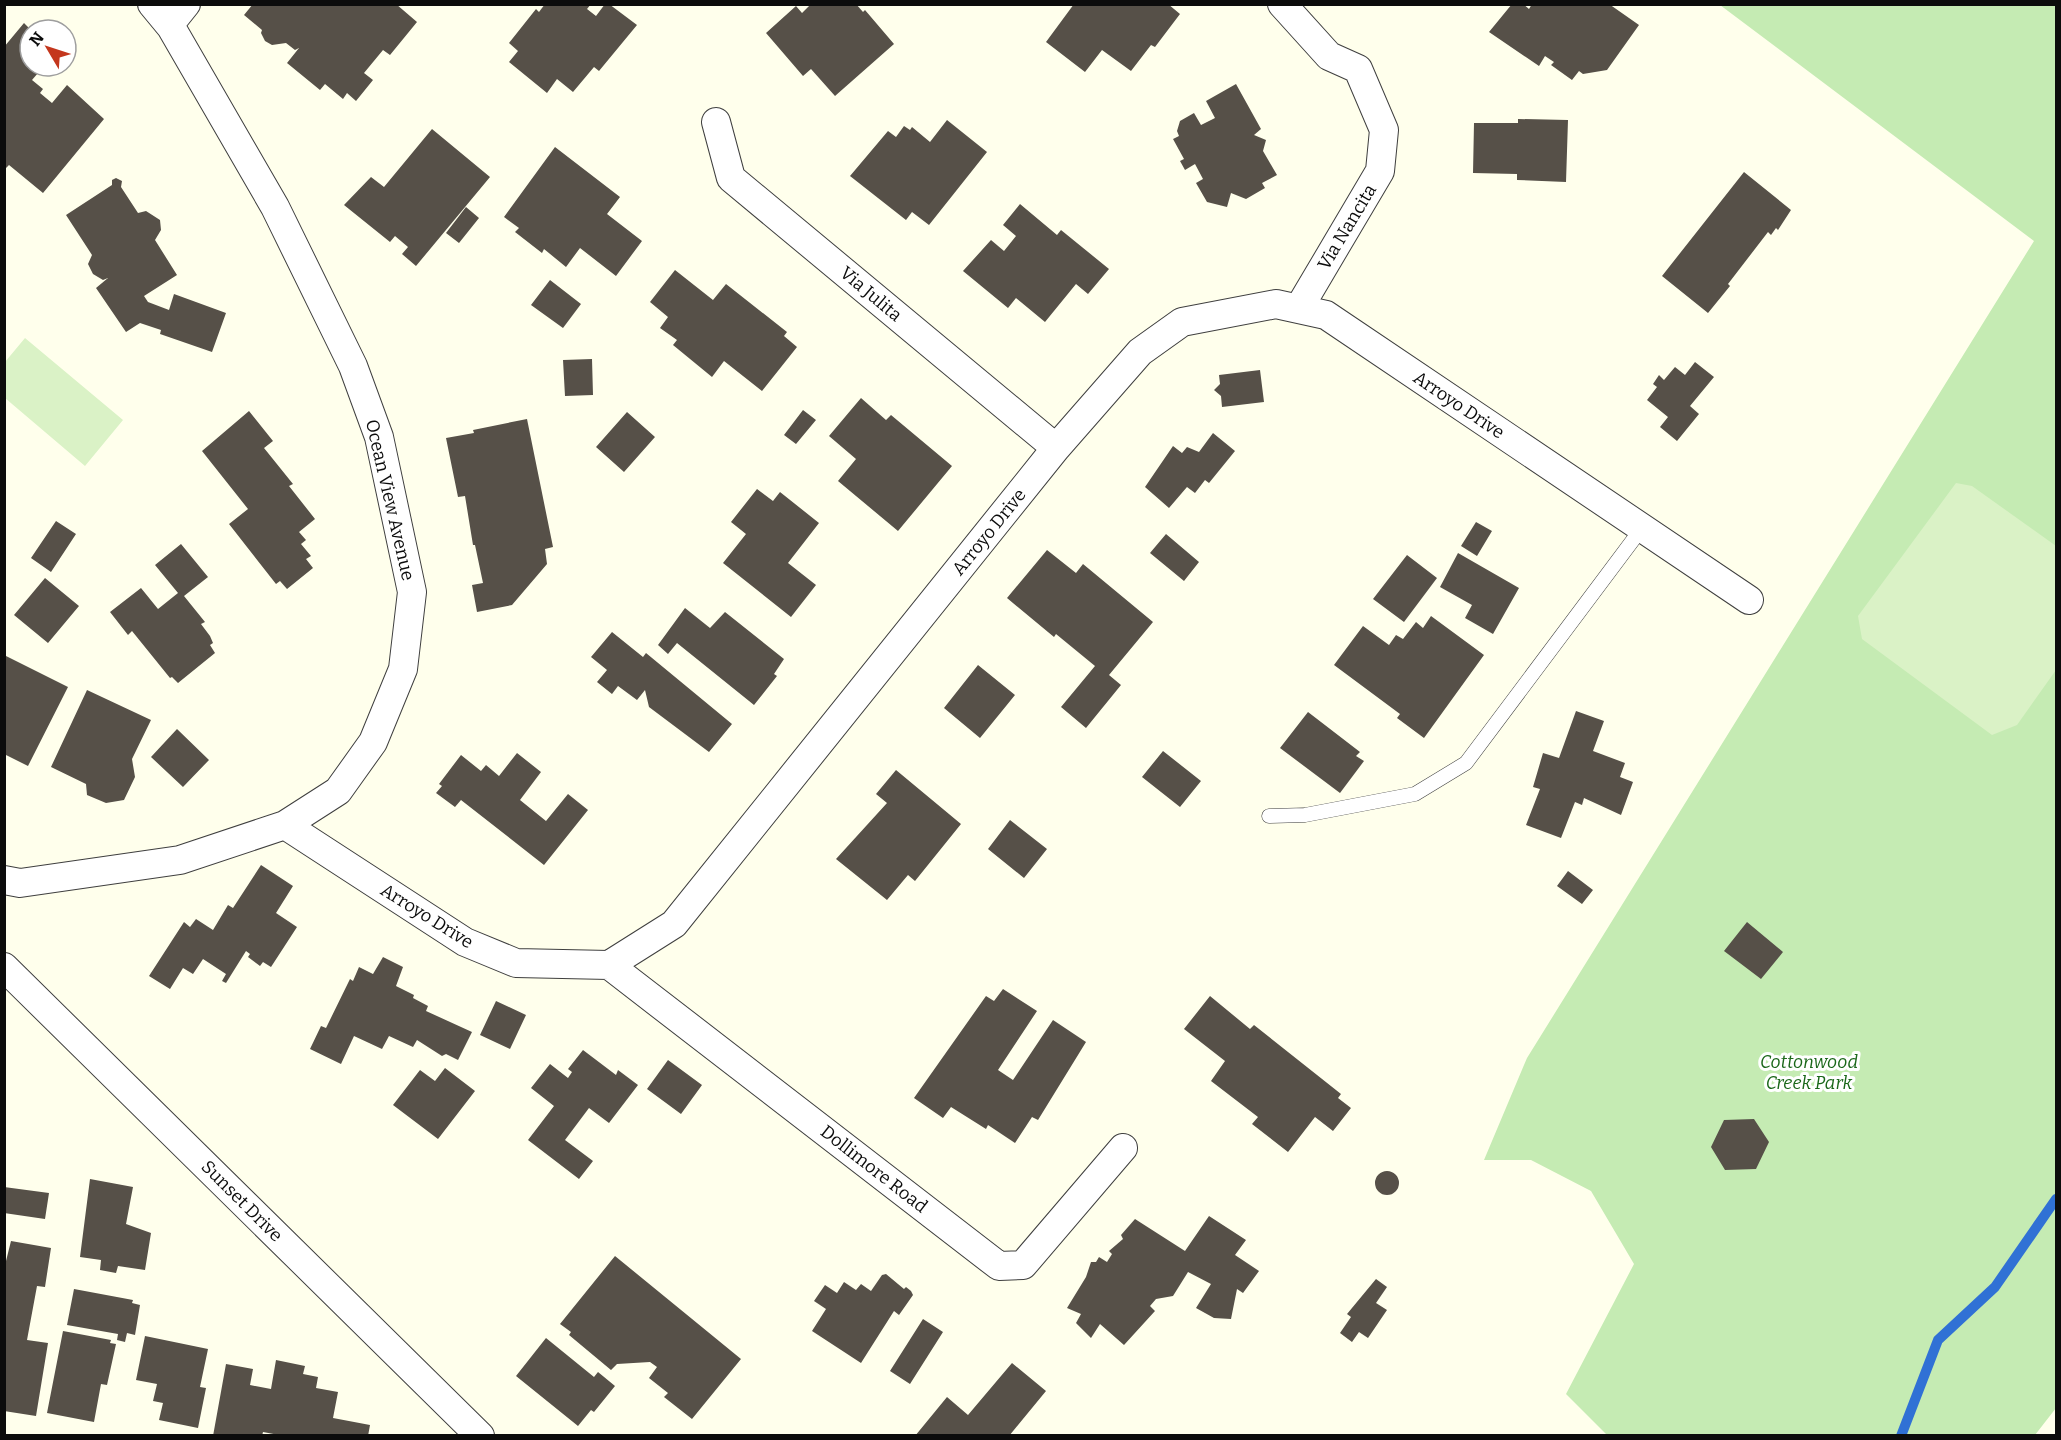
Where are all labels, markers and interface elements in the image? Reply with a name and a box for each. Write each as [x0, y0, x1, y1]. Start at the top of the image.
north arrow [18, 18, 78, 78]
text: N [25, 28, 48, 50]
street label: Via Nancita [1313, 180, 1381, 274]
street label: Via Julita [836, 262, 906, 326]
street label: Arroyo Drive [1409, 366, 1509, 444]
street label: Ocean View Avenue [361, 417, 419, 583]
street label: Arroyo Drive [947, 484, 1031, 580]
street label: Arroyo Drive [377, 879, 477, 953]
park label: Cottonwood Creek Park [1760, 1051, 1858, 1094]
street label: Dollimore Road [816, 1120, 932, 1218]
street label: Sunset Drive [197, 1156, 287, 1246]

